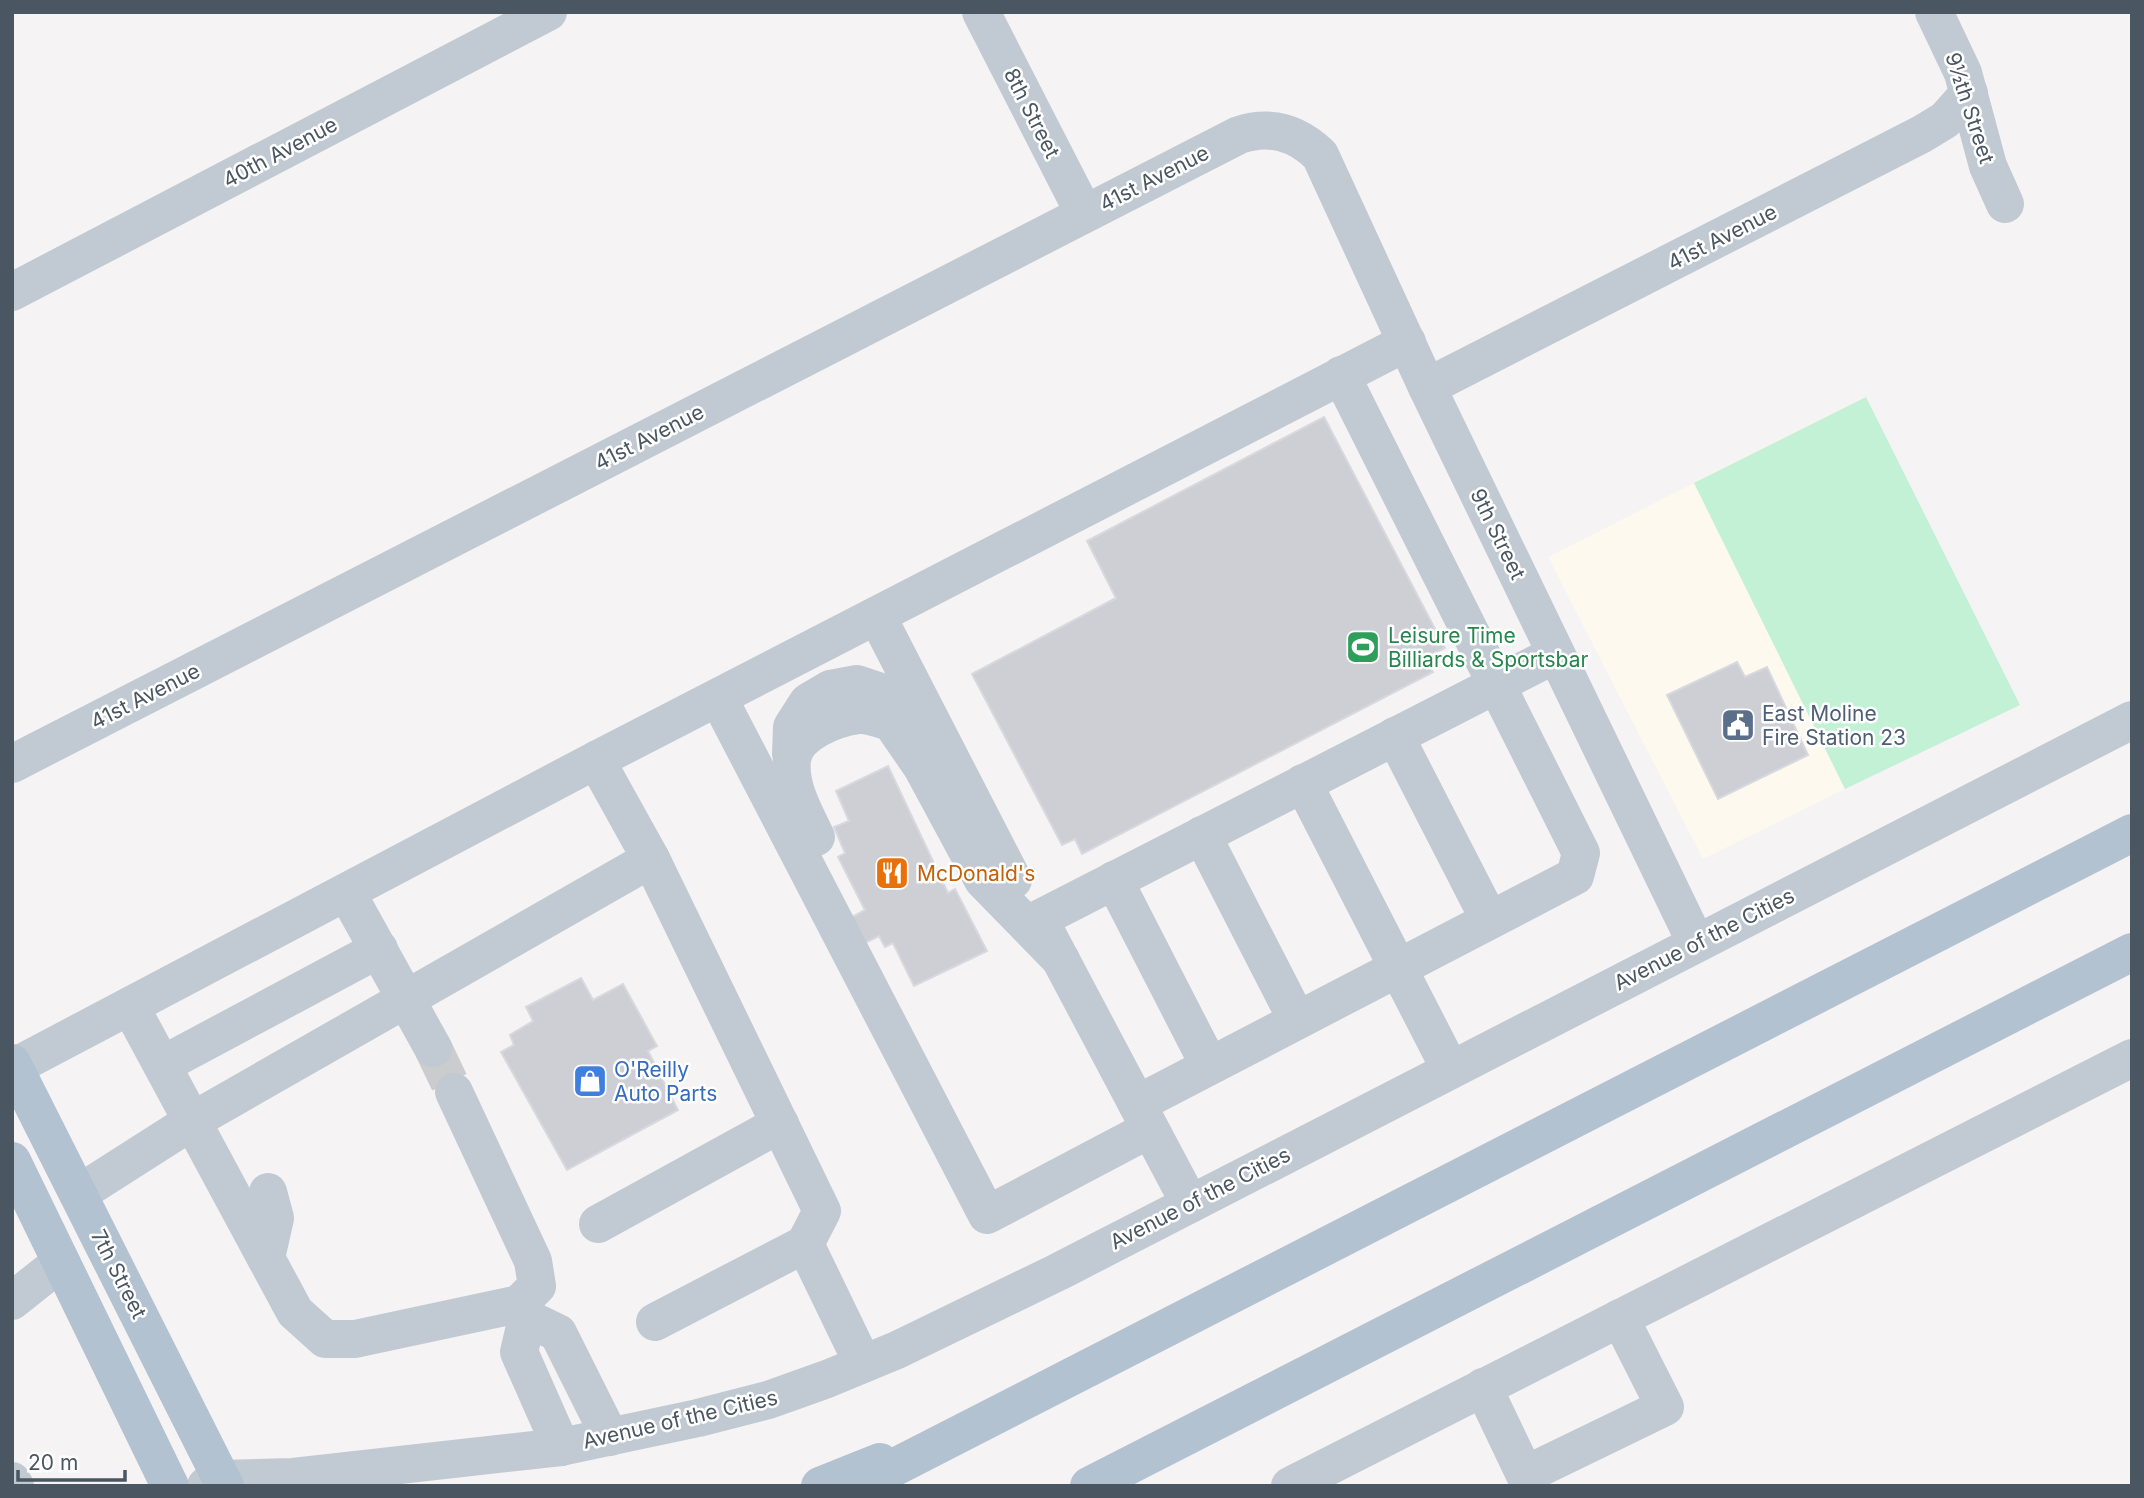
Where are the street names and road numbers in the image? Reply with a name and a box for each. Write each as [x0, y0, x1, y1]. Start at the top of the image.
street label: 9½th Street [1940, 49, 2000, 167]
street label: 8th Street [999, 64, 1065, 162]
street label: 40th Avenue [218, 111, 342, 193]
street label: 41st Avenue [1095, 140, 1213, 216]
street label: 41st Avenue [1663, 199, 1781, 275]
street label: 41st Avenue [590, 399, 708, 475]
street label: 9th Street [1465, 485, 1531, 584]
street label: 41st Avenue [86, 658, 204, 734]
street label: Avenue of the Cities [1610, 883, 1798, 995]
street label: Avenue of the Cities [1106, 1142, 1294, 1254]
street label: 7th Street [86, 1225, 152, 1323]
street label: Avenue of the Cities [580, 1384, 780, 1454]

